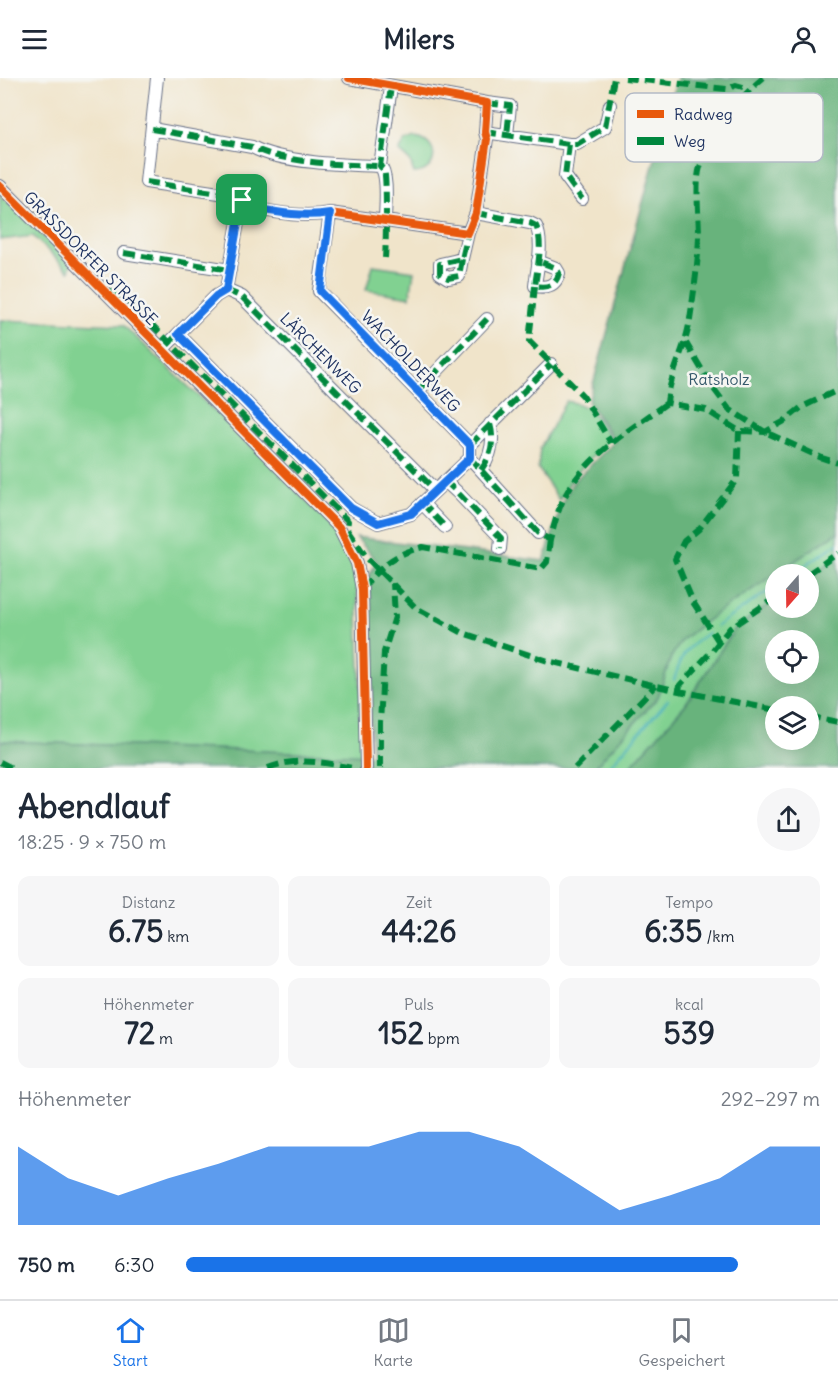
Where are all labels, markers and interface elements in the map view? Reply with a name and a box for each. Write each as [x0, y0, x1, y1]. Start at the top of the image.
text: Milers [383, 22, 455, 56]
icon: menu [18, 23, 51, 56]
icon: person [787, 23, 820, 56]
legend [625, 93, 823, 162]
text: Radweg [674, 104, 733, 124]
text: Weg [674, 131, 706, 151]
pin [216, 174, 267, 225]
icon: arrive [225, 183, 258, 216]
street label: GRASSDORFER STRASSE [20, 187, 162, 329]
street label: WACHOLDERWEG [357, 306, 465, 416]
street label: LÄRCHENWEG [276, 308, 366, 398]
park label: Ratsholz [688, 369, 750, 389]
north arrow [765, 564, 819, 618]
map controls [765, 564, 819, 750]
button: locate [765, 630, 819, 684]
button: layers [765, 696, 819, 750]
text: Abendlauf [18, 785, 170, 827]
button: share [757, 788, 820, 851]
text: 18:25 · 9 × 750 m [18, 829, 166, 854]
text: Distanz [122, 892, 175, 912]
text: Zeit [406, 892, 432, 912]
text: Tempo [665, 892, 713, 912]
text: 6.75 [108, 912, 163, 950]
text: 44:26 [381, 912, 457, 950]
text: 6:35 [644, 912, 703, 950]
text: km [163, 926, 189, 946]
text: /km [703, 926, 734, 946]
text: Höhenmeter [103, 994, 194, 1014]
text: Puls [404, 994, 434, 1014]
text: kcal [675, 994, 704, 1014]
text: 72 [124, 1014, 155, 1052]
text: 152 [378, 1014, 424, 1052]
text: 539 [664, 1014, 715, 1052]
text: m [155, 1028, 173, 1048]
text: bpm [424, 1028, 460, 1048]
text: Höhenmeter [18, 1086, 131, 1111]
text: 292–297 m [721, 1086, 820, 1111]
text: 750 m [18, 1252, 75, 1277]
text: 6:30 [114, 1252, 155, 1277]
tab: Start [113, 1314, 148, 1370]
tab: Karte [374, 1314, 413, 1370]
tab: Gespeichert [638, 1314, 725, 1370]

